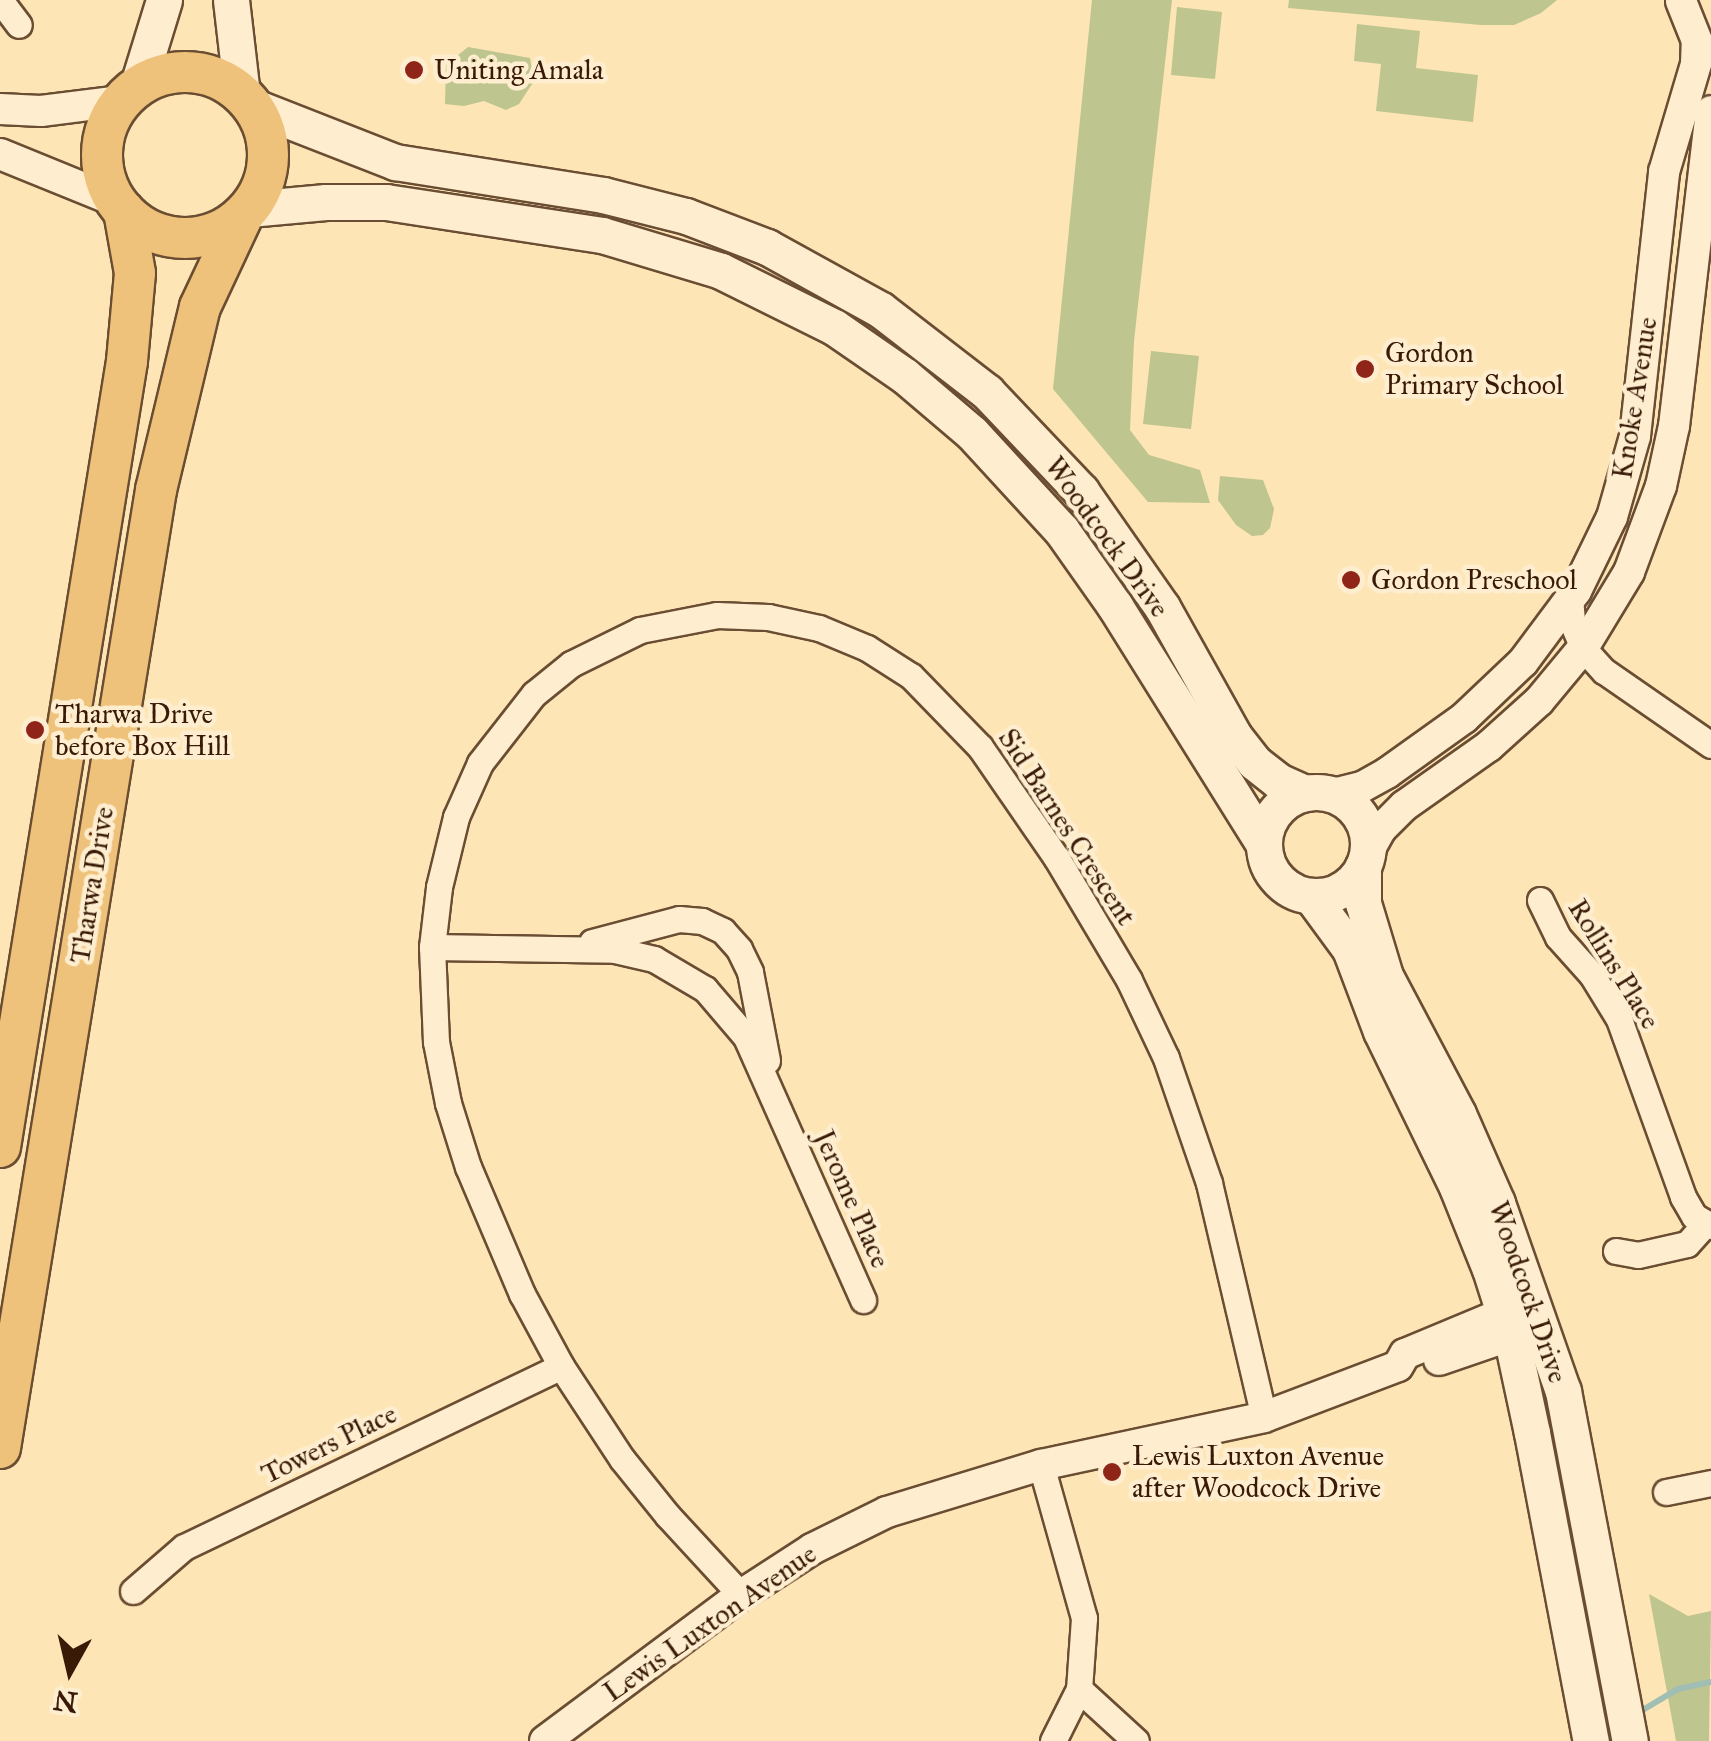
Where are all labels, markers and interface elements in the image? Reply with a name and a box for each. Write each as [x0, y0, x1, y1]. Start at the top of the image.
place label: Uniting Amala [434, 53, 604, 87]
marker: Uniting Amala [403, 59, 425, 81]
street label: Knoke Avenue [1606, 315, 1664, 481]
place label: Gordon Primary School [1385, 336, 1564, 402]
marker: Gordon Primary School [1354, 358, 1376, 380]
street label: Woodcock Drive [1038, 450, 1176, 624]
place label: Gordon Preschool [1371, 563, 1577, 597]
marker: Gordon Preschool [1340, 569, 1362, 591]
place label: Tharwa Drive before Box Hill [55, 697, 230, 763]
marker: Tharwa Drive before Box Hill [24, 719, 46, 741]
street label: Sid Barnes Crescent [991, 723, 1143, 931]
street label: Tharwa Drive [63, 804, 121, 966]
street label: Rollins Place [1561, 893, 1667, 1035]
street label: Jerome Place [807, 1125, 897, 1273]
street label: Woodcock Drive [1481, 1197, 1575, 1387]
street label: Towers Place [256, 1397, 402, 1491]
place label: Lewis Luxton Avenue after Woodcock Drive [1132, 1439, 1384, 1505]
marker: Lewis Luxton Avenue after Woodcock Drive [1101, 1461, 1123, 1483]
street label: Lewis Luxton Avenue [597, 1537, 823, 1709]
north arrow [20, 1621, 120, 1721]
text: N [52, 1682, 80, 1720]

